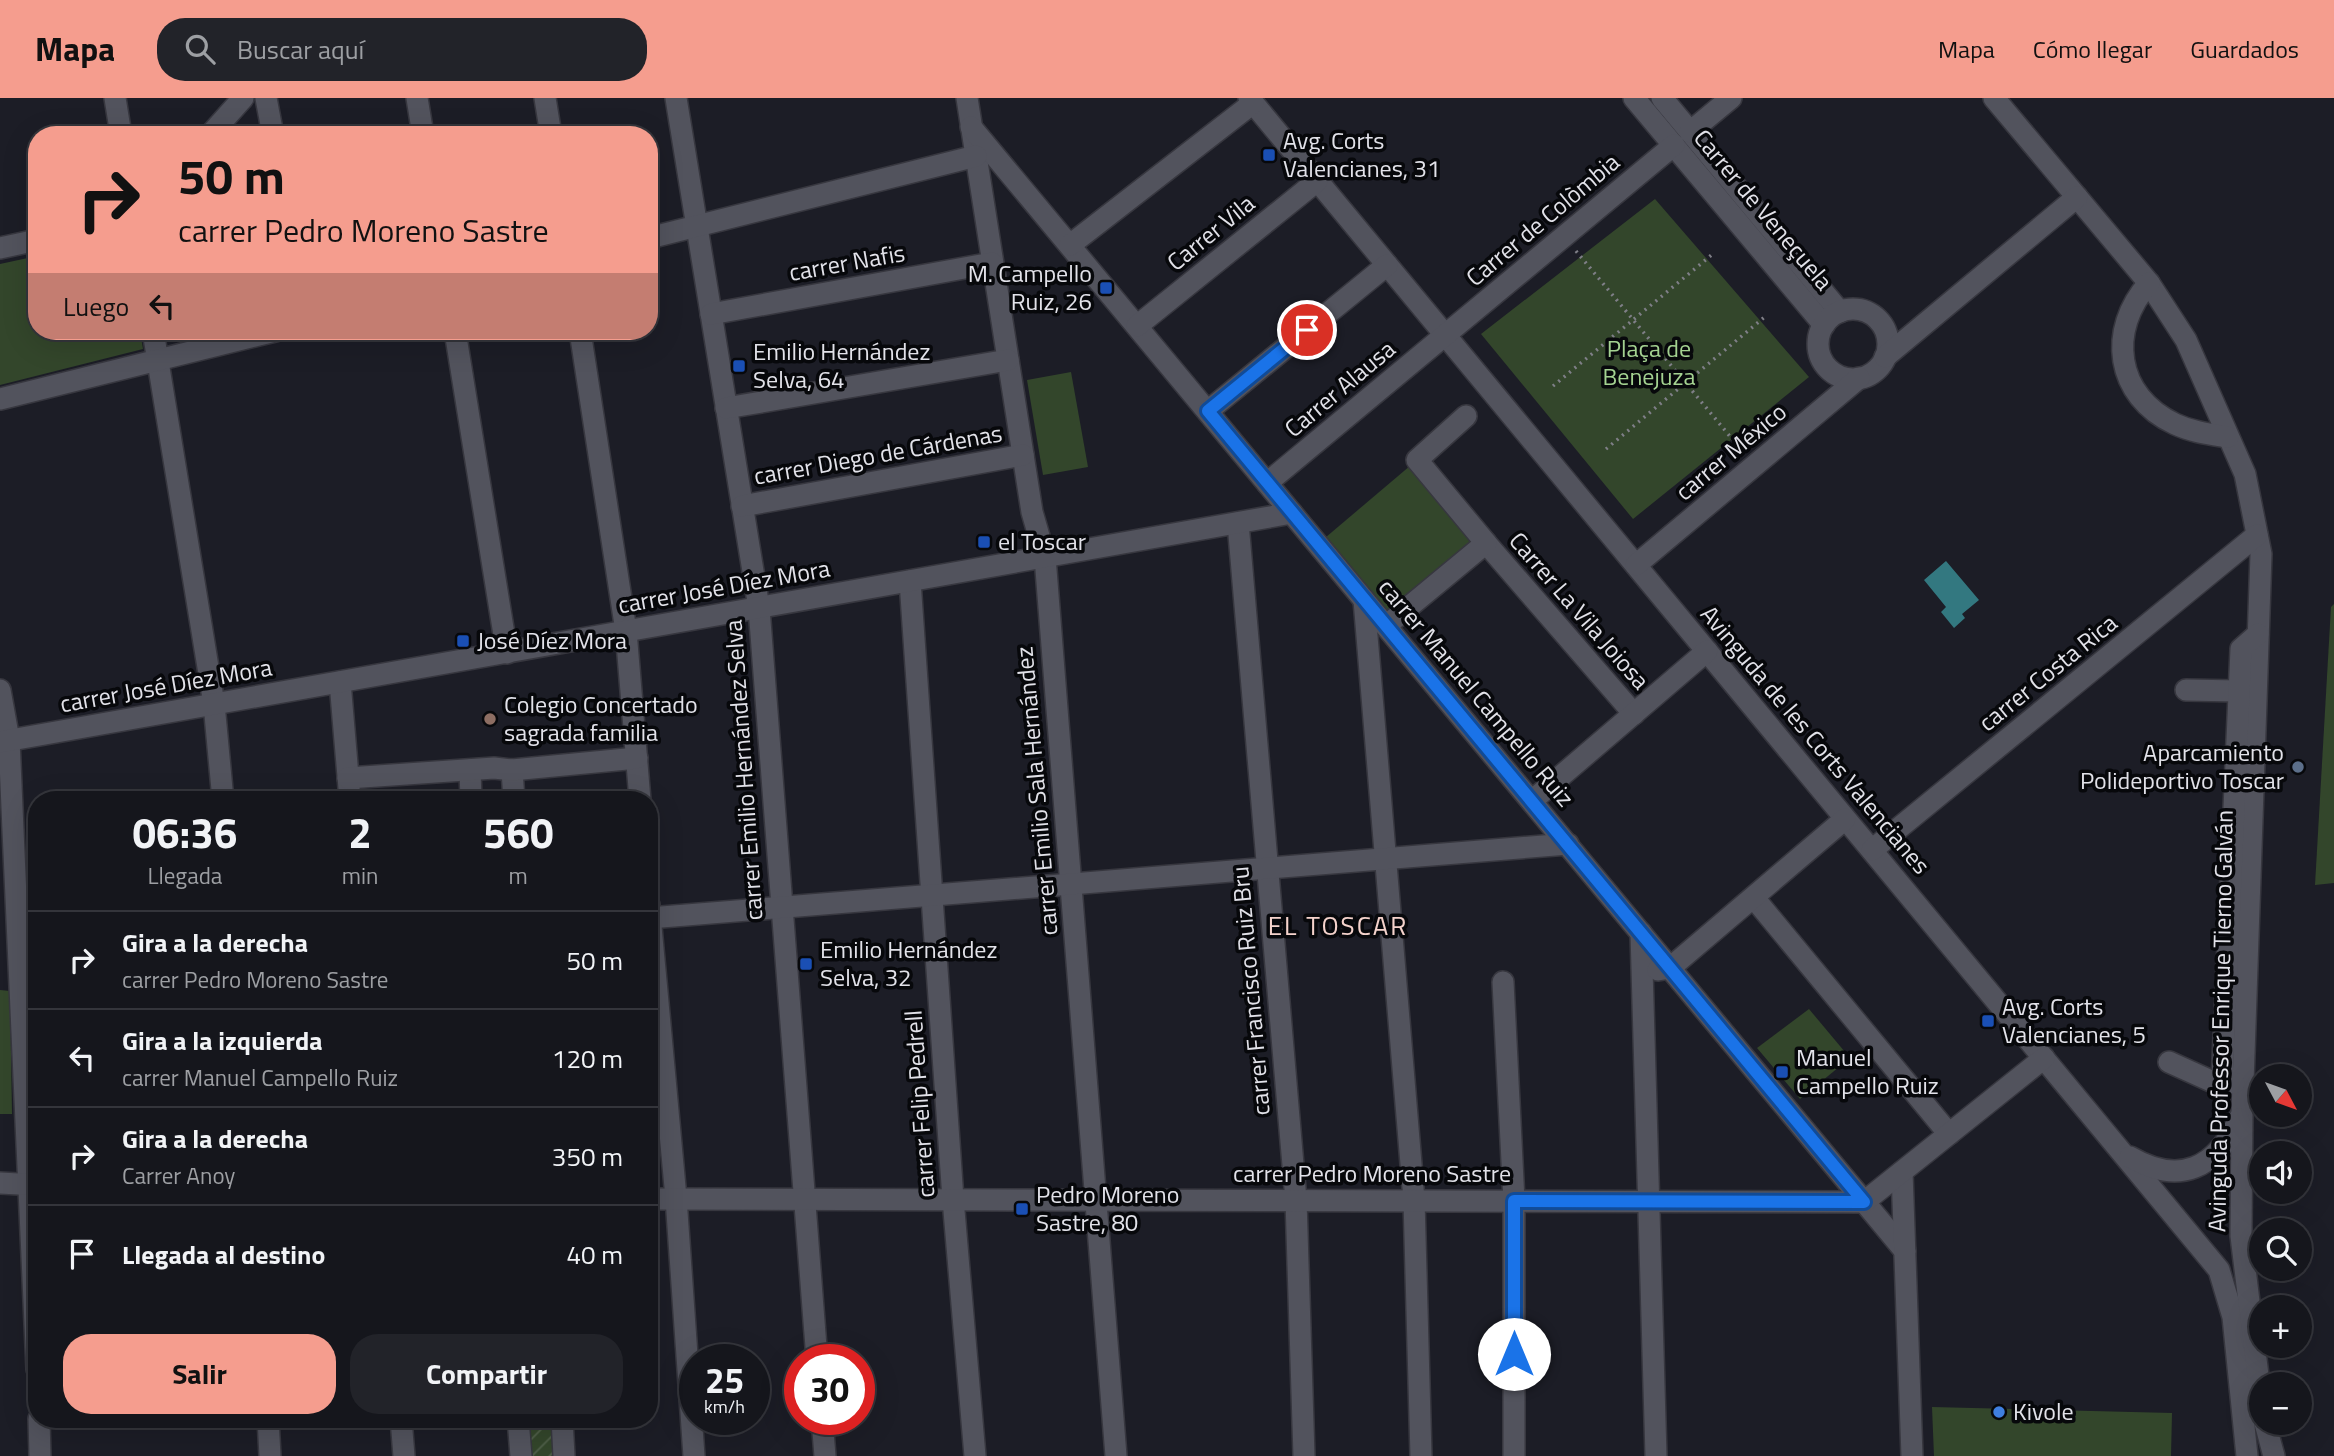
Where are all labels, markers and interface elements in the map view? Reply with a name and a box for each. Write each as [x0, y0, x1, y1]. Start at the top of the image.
search box [157, 18, 647, 81]
text: Mapa [35, 24, 115, 74]
icon: search [181, 30, 219, 68]
text: Buscar aquí [237, 30, 364, 69]
text: Mapa [1938, 31, 1995, 67]
text: Cómo llegar [2033, 31, 2152, 67]
text: Guardados [2190, 31, 2299, 67]
street label: Carrer de Veneçuela [1686, 121, 1842, 298]
place label: Avg. Corts Valencianes, 31 [1283, 122, 1440, 186]
text: 50 m [178, 138, 285, 213]
street label: Carrer de Colòmbia [1458, 144, 1627, 294]
marker: Avg. Corts Valencianes, 31 [1261, 147, 1277, 163]
icon: right [63, 154, 154, 245]
street label: Carrer Vila [1159, 186, 1262, 279]
text: carrer Pedro Moreno Sastre [178, 206, 549, 254]
street label: carrer Nafis [786, 234, 908, 290]
place label: M. Campello Ruiz, 26 [968, 255, 1092, 319]
marker: M. Campello Ruiz, 26 [1098, 280, 1114, 296]
text: Luego [63, 287, 129, 326]
icon: left [143, 287, 181, 325]
pin [1277, 300, 1337, 360]
icon: arrive [1288, 311, 1326, 349]
park label: Plaça de Benejuza [1603, 330, 1695, 394]
street label: Carrer Alausa [1276, 331, 1403, 445]
place label: Emilio Hernández Selva, 64 [753, 333, 930, 397]
marker: Emilio Hernández Selva, 64 [731, 358, 747, 374]
street label: carrer México [1667, 394, 1794, 509]
street label: carrer Diego de Cárdenas [751, 414, 1005, 494]
place label: el Toscar [998, 523, 1086, 559]
street label: Carrer La Vila Joiosa [1501, 524, 1658, 697]
marker: el Toscar [976, 534, 992, 550]
street label: carrer José Díez Mora [615, 550, 833, 622]
street label: carrer Manuel Campello Ruiz [1370, 571, 1583, 814]
street label: Avinguda de les Corts Valencianes [1692, 597, 1939, 882]
street label: carrer Costa Rica [1970, 605, 2125, 740]
street label: carrer Emilio Hernández Selva [715, 619, 771, 922]
place label: José Díez Mora [477, 622, 627, 658]
marker: José Díez Mora [455, 633, 471, 649]
street label: carrer Emilio Sala Hernández [1005, 645, 1067, 937]
street label: carrer José Díez Mora [57, 649, 275, 721]
place label: Colegio Concertado sagrada familia [504, 686, 698, 750]
marker: Colegio Concertado sagrada familia [482, 711, 498, 727]
place label: Aparcamiento Polideportivo Toscar [2080, 734, 2284, 798]
marker: Aparcamiento Polideportivo Toscar [2290, 759, 2306, 775]
text: 06:36 [132, 800, 237, 864]
text: 2 [348, 800, 372, 864]
text: 560 [483, 800, 553, 864]
street label: Avinguda Professor Enrique Tierno Galván [2198, 810, 2242, 1232]
text: Llegada [147, 858, 222, 893]
text: min [342, 858, 378, 893]
text: m [509, 858, 528, 893]
street label: carrer Francisco Ruiz Bru [1221, 865, 1279, 1117]
district label: EL TOSCAR [1268, 906, 1408, 945]
text: Gira a la derecha [122, 923, 308, 962]
place label: Emilio Hernández Selva, 32 [820, 931, 997, 995]
icon: right [63, 941, 101, 979]
text: 50 m [566, 941, 623, 980]
marker: Emilio Hernández Selva, 32 [798, 956, 814, 972]
text: carrer Pedro Moreno Sastre [122, 962, 388, 997]
place label: Avg. Corts Valencianes, 5 [2002, 988, 2146, 1052]
street label: carrer Felip Pedrell [894, 1009, 944, 1199]
marker: Avg. Corts Valencianes, 5 [1980, 1013, 1996, 1029]
text: Gira a la izquierda [122, 1021, 323, 1060]
icon: left [63, 1039, 101, 1077]
text: 120 m [552, 1039, 623, 1078]
place label: Manuel Campello Ruiz [1796, 1039, 1939, 1103]
text: carrer Manuel Campello Ruiz [122, 1060, 398, 1095]
marker: Manuel Campello Ruiz [1774, 1064, 1790, 1080]
north arrow [2249, 1064, 2312, 1127]
map controls [2249, 1064, 2312, 1435]
text: Gira a la derecha [122, 1119, 308, 1158]
icon: right [63, 1137, 101, 1175]
text: 350 m [552, 1137, 623, 1176]
button: sound [2249, 1141, 2312, 1204]
street label: carrer Pedro Moreno Sastre [1233, 1155, 1511, 1191]
text: Carrer Anoy [122, 1158, 235, 1193]
place label: Pedro Moreno Sastre, 80 [1036, 1176, 1179, 1240]
marker: Pedro Moreno Sastre, 80 [1014, 1201, 1030, 1217]
button: search [2249, 1218, 2312, 1281]
icon: arrive [63, 1235, 101, 1273]
text: Llegada al destino [122, 1235, 325, 1274]
text: 40 m [566, 1235, 623, 1274]
button: + [2249, 1295, 2312, 1358]
position arrow [1477, 1317, 1551, 1391]
button: Salir [63, 1334, 336, 1414]
button: Compartir [350, 1334, 623, 1414]
speed limit sign: 30 [784, 1344, 875, 1435]
text: 25 [705, 1353, 744, 1407]
button: − [2249, 1372, 2312, 1435]
text: km/h [704, 1393, 745, 1420]
place label: Kivole [2013, 1393, 2074, 1429]
marker: Kivole [1991, 1404, 2007, 1420]

